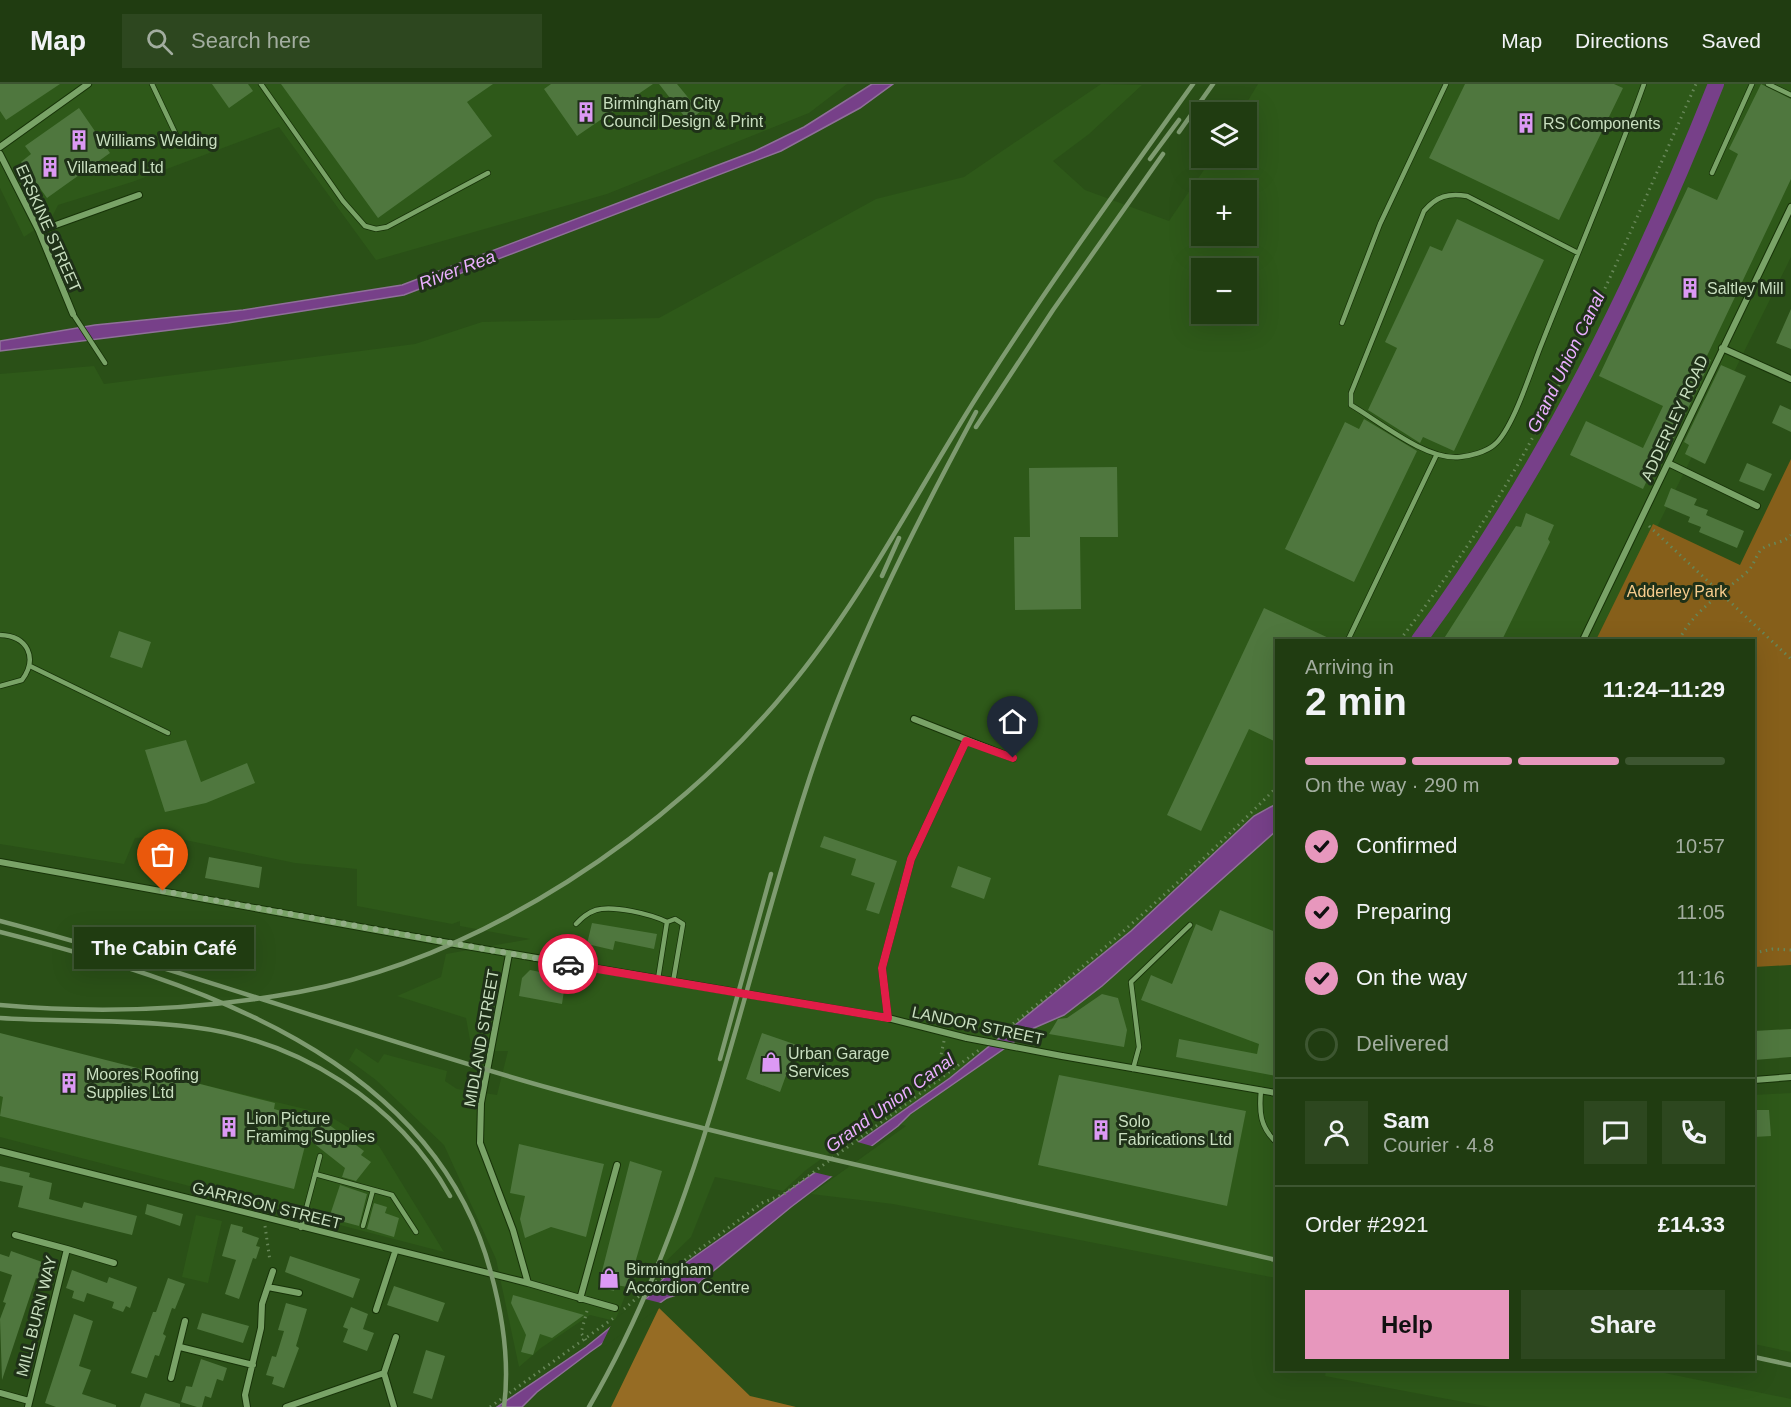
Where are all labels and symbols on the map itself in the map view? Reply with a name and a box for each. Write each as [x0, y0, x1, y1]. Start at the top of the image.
place label: Birmingham City Council Design & Print [603, 95, 764, 130]
building icon: Birmingham City Council Design & Print [574, 100, 598, 124]
building icon: RS Components [1514, 111, 1538, 135]
place label: RS Components [1543, 115, 1660, 132]
building icon: Williams Welding [67, 128, 91, 152]
place label: Williams Welding [96, 132, 218, 149]
building icon: Villamead Ltd [38, 155, 62, 179]
place label: Villamead Ltd [67, 159, 164, 176]
street label: ERSKINE STREET [13, 162, 84, 295]
water label: River Rea [416, 246, 498, 294]
building icon: Saltley Mill [1678, 276, 1702, 300]
place label: Saltley Mill [1707, 280, 1783, 297]
water label: Grand Union Canal [1523, 287, 1609, 436]
street label: ADDERLEY ROAD [1638, 353, 1711, 484]
park label: Adderley Park [1627, 583, 1728, 600]
pin [987, 696, 1038, 758]
pin [137, 829, 188, 891]
callout: The Cabin Café [73, 927, 253, 969]
courier [538, 934, 598, 994]
street label: MIDLAND STREET [461, 968, 502, 1108]
street label: LANDOR STREET [910, 1003, 1046, 1048]
place label: Urban Garage Services [788, 1045, 889, 1080]
water label: Grand Union Canal [822, 1049, 959, 1156]
shop icon: Urban Garage Services [759, 1050, 783, 1074]
place label: Moores Roofing Supplies Ltd [86, 1066, 199, 1101]
building icon: Moores Roofing Supplies Ltd [57, 1071, 81, 1095]
place label: Lion Picture Framimg Supplies [246, 1110, 375, 1145]
place label: Solo Fabrications Ltd [1118, 1113, 1232, 1148]
building icon: Lion Picture Framimg Supplies [217, 1115, 241, 1139]
building icon: Solo Fabrications Ltd [1089, 1118, 1113, 1142]
street label: GARRISON STREET [191, 1179, 343, 1232]
street label: MILL BURN WAY [13, 1254, 60, 1378]
place label: Birmingham Accordion Centre [626, 1261, 750, 1296]
shop icon: Birmingham Accordion Centre [597, 1266, 621, 1290]

